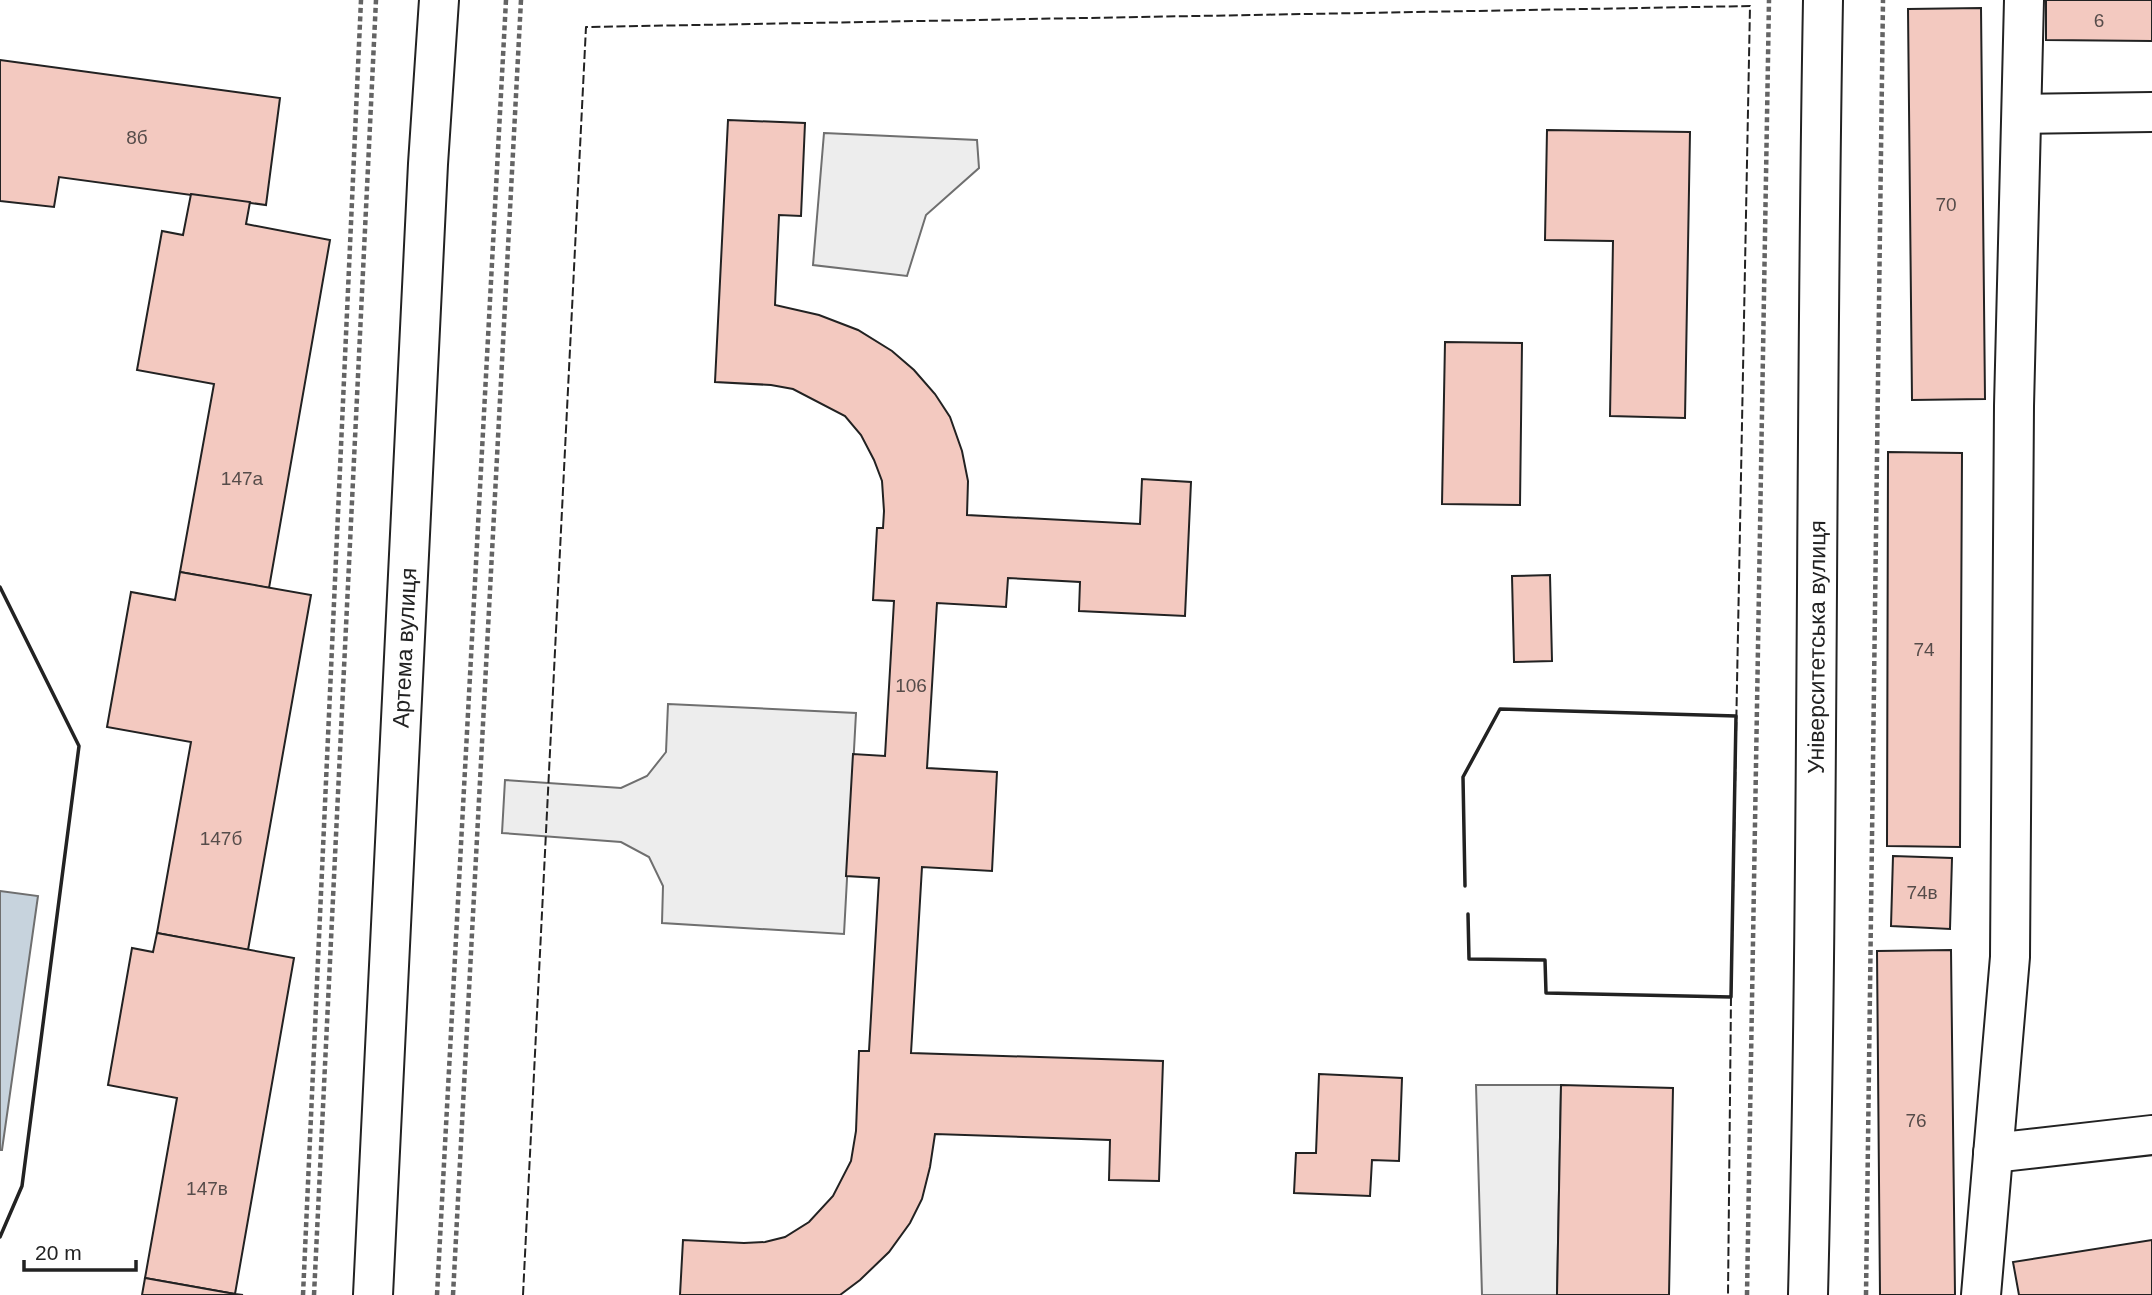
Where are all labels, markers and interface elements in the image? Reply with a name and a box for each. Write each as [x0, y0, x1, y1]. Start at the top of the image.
house number: 6 [2094, 10, 2104, 31]
house number: 8б [126, 127, 148, 148]
house number: 70 [1935, 194, 1957, 215]
house number: 147а [221, 468, 264, 489]
street label: Університетська вулиця [1803, 520, 1830, 774]
street label: Артема вулиця [388, 567, 421, 728]
house number: 74 [1913, 639, 1935, 660]
house number: 106 [895, 675, 927, 696]
house number: 147б [200, 828, 242, 849]
house number: 74в [1906, 882, 1938, 903]
house number: 76 [1905, 1110, 1927, 1131]
house number: 147в [186, 1178, 228, 1199]
scale bar [24, 1228, 136, 1272]
text: 20 m [35, 1241, 82, 1264]

